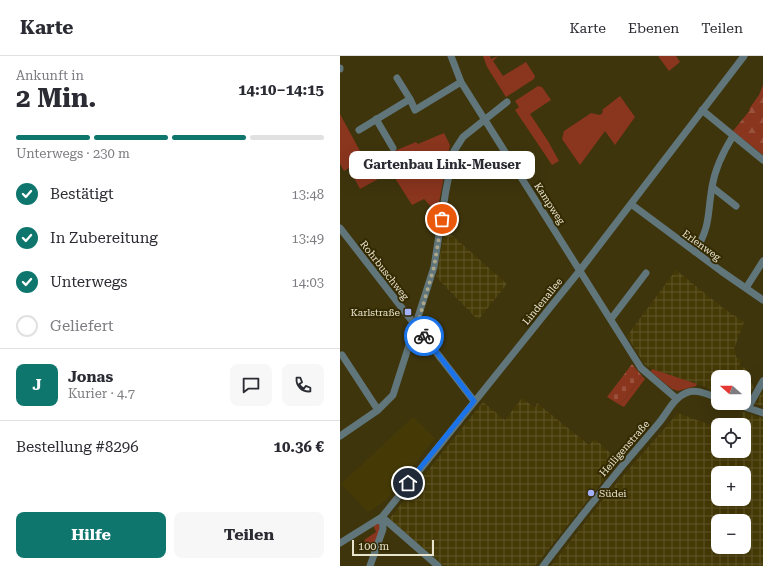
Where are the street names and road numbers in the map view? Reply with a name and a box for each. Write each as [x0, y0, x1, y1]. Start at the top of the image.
street label: Kampweg [532, 180, 567, 226]
street label: Erlenweg [680, 228, 723, 263]
street label: Rohrbuschweg [358, 239, 411, 302]
street label: Lindenallee [520, 275, 565, 327]
street label: Heiligenstraße [597, 418, 652, 478]

